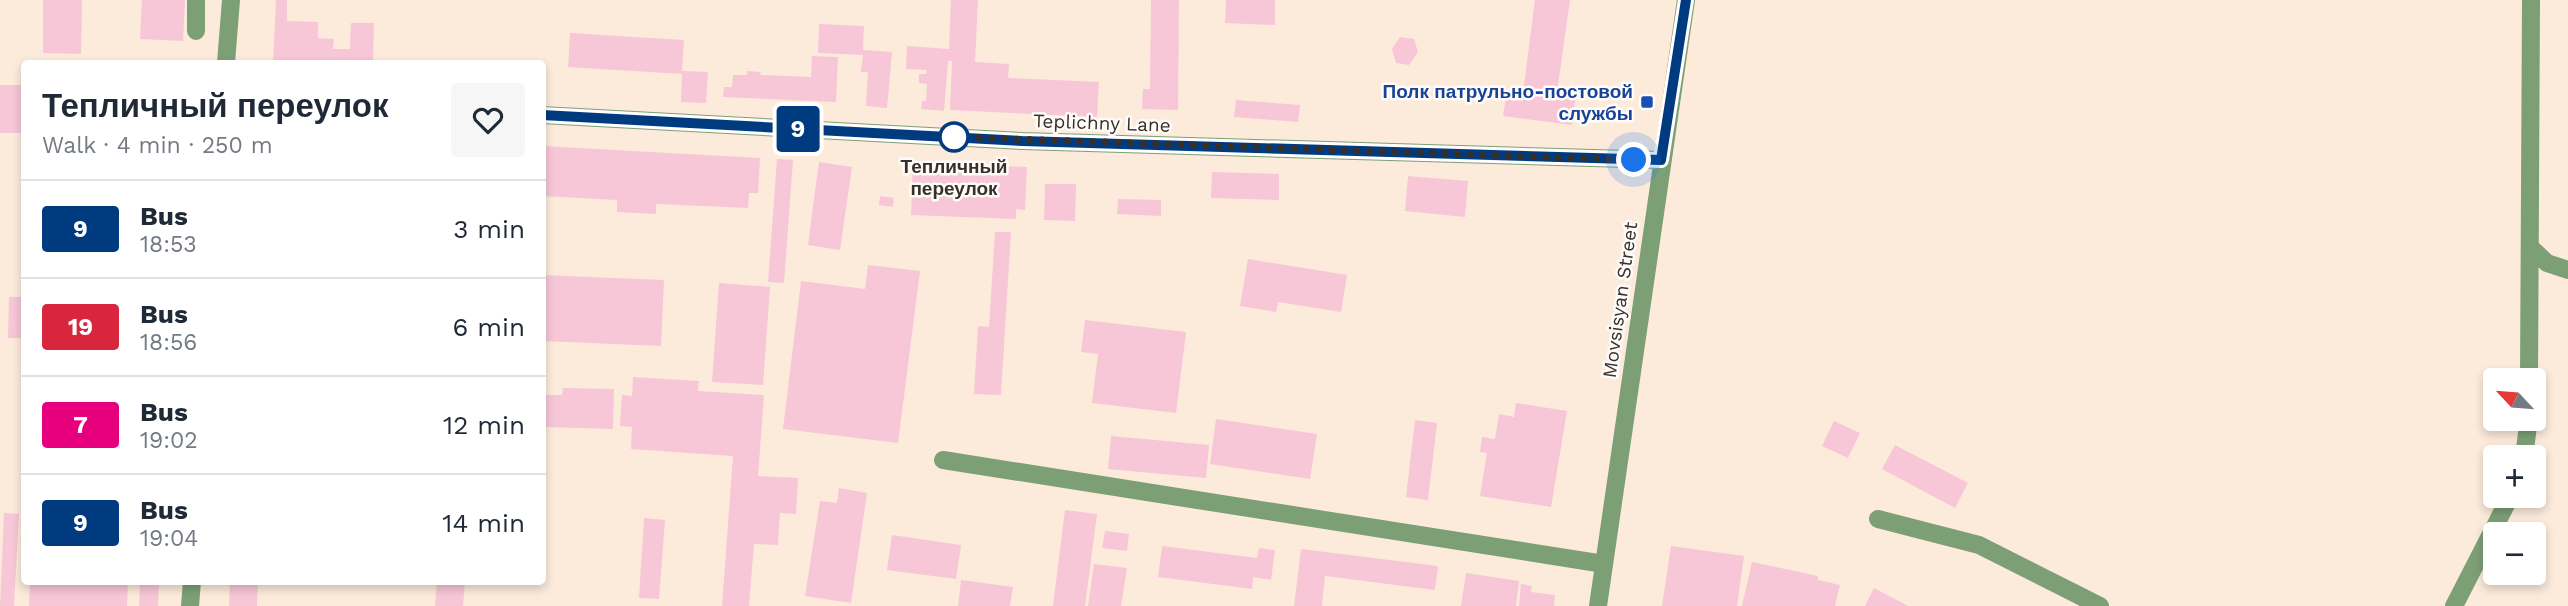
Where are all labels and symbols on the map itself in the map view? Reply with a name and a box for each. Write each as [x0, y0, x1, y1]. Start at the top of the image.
place label: Полк патрульно-постовой службы [1383, 80, 1633, 125]
marker: Полк патрульно-постовой службы [1639, 94, 1655, 110]
line badge: 9 [775, 106, 821, 152]
street label: Teplichny Lane [1033, 109, 1171, 137]
marker: Тепличный переулок [939, 122, 969, 152]
your location [1616, 142, 1651, 177]
place label: Тепличный переулок [901, 155, 1007, 200]
street label: Movsisyan Street [1598, 220, 1642, 380]
north arrow [2483, 368, 2546, 430]

